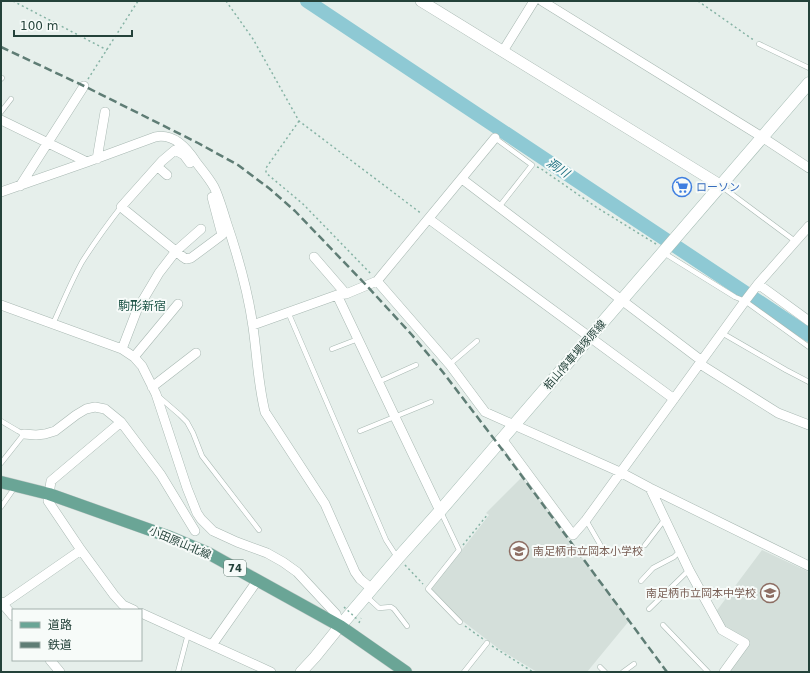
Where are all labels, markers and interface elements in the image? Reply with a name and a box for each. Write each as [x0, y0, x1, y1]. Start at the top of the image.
scale bar [14, 12, 132, 38]
text: 100 m [20, 19, 58, 33]
water label: 洞川 [544, 155, 574, 182]
supermarket icon: ローソン [671, 176, 693, 198]
place label: ローソン [696, 181, 740, 194]
district label: 駒形新宿 [118, 299, 166, 313]
street label: 栢山停車場塚原線 [541, 318, 609, 392]
street label: 小田原山北線 [147, 524, 213, 562]
school or university icon: 南足柄市立岡本小学校 [508, 540, 530, 562]
place label: 南足柄市立岡本小学校 [533, 545, 643, 558]
road number: 74 [224, 560, 246, 576]
school or university icon: 南足柄市立岡本中学校 [759, 582, 781, 604]
place label: 南足柄市立岡本中学校 [646, 587, 756, 600]
legend [12, 609, 142, 661]
text: 道路 [48, 618, 72, 632]
text: 鉄道 [48, 638, 72, 652]

